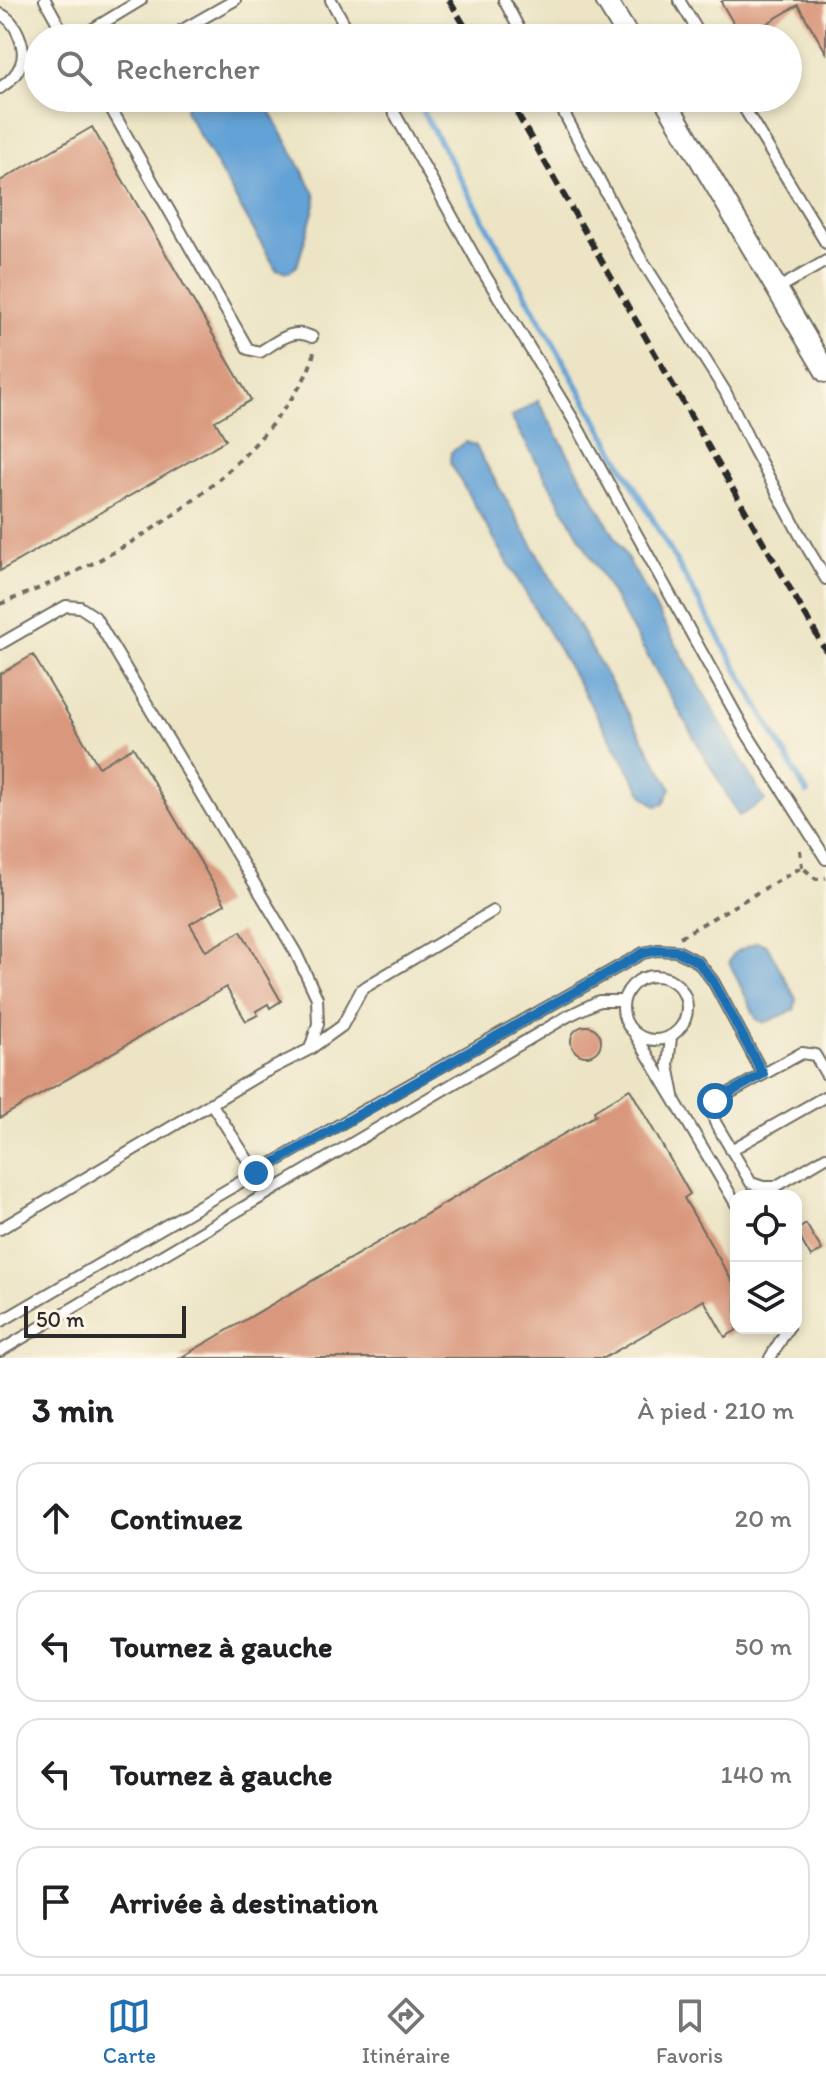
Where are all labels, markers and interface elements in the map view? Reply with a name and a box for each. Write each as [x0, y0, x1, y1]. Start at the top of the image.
search box [24, 24, 802, 112]
icon: search [52, 46, 96, 90]
text: Rechercher [116, 50, 260, 87]
route start [697, 1083, 733, 1119]
route end [238, 1155, 274, 1191]
map controls [730, 1190, 802, 1334]
button: locate [730, 1190, 802, 1262]
button: layers [730, 1262, 802, 1334]
scale bar [24, 1302, 186, 1338]
text: 50 m [36, 1306, 85, 1333]
text: 3 min [32, 1390, 114, 1431]
text: À pied · 210 m [637, 1394, 794, 1426]
icon: ahead [34, 1496, 78, 1540]
text: Continuez [110, 1500, 242, 1537]
text: 20 m [735, 1502, 792, 1534]
icon: left [34, 1624, 78, 1668]
text: Tournez à gauche [110, 1628, 332, 1665]
text: 50 m [735, 1630, 792, 1662]
icon: left [34, 1752, 78, 1796]
text: Tournez à gauche [110, 1756, 332, 1793]
text: 140 m [721, 1758, 792, 1790]
icon: arrive [34, 1880, 78, 1924]
text: Arrivée à destination [110, 1884, 378, 1921]
tab: Carte [103, 1994, 156, 2069]
tab: Itinéraire [362, 1994, 450, 2069]
tab: Favoris [656, 1994, 723, 2069]

